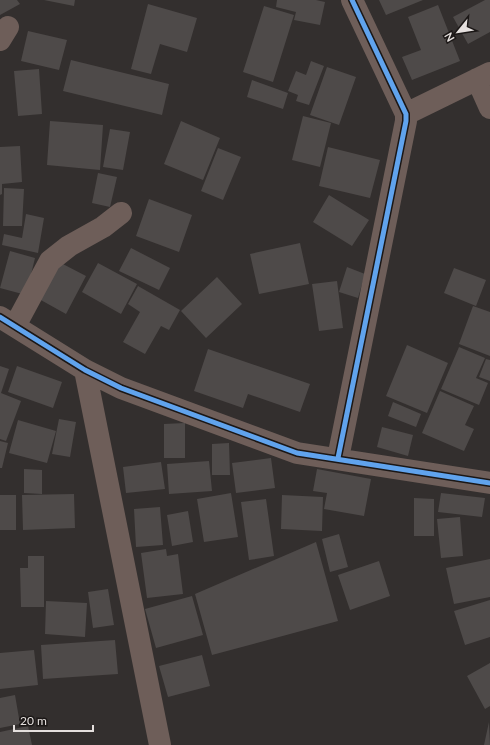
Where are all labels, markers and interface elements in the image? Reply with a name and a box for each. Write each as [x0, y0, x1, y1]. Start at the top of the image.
north arrow [438, 12, 478, 52]
text: N [441, 30, 457, 44]
scale bar [14, 707, 93, 733]
text: 20 m [20, 713, 47, 728]

